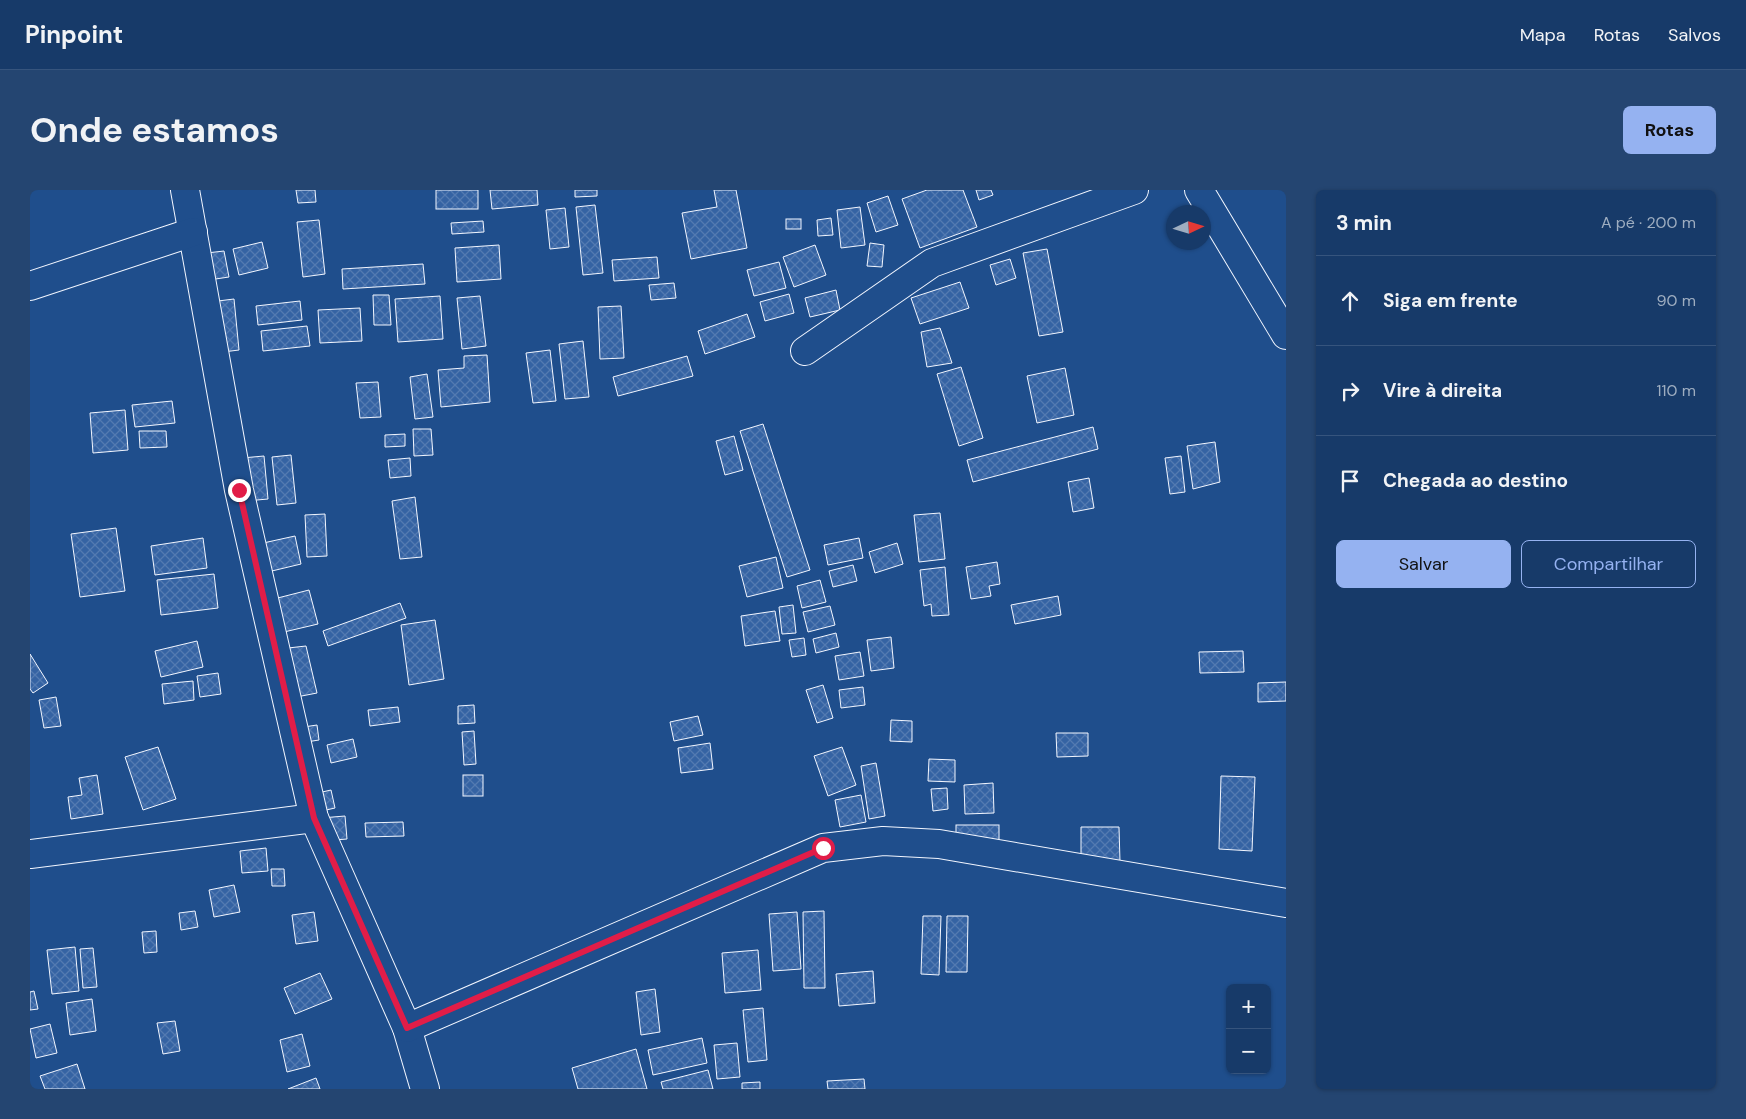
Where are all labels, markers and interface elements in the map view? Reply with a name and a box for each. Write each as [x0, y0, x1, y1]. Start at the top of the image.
text: Pinpoint [25, 19, 123, 50]
text: Mapa [1520, 23, 1566, 47]
text: Rotas [1594, 23, 1640, 47]
text: Salvos [1668, 23, 1721, 47]
button: Rotas [1623, 106, 1716, 154]
text: Onde estamos [30, 107, 279, 153]
north arrow [1166, 205, 1211, 250]
text: 3 min [1336, 209, 1392, 237]
text: A pé · 200 m [1601, 212, 1696, 233]
icon: ahead [1336, 287, 1364, 315]
text: Siga em frente [1383, 288, 1518, 313]
text: 90 m [1656, 290, 1696, 311]
icon: right [1336, 377, 1364, 405]
text: Vire à direita [1383, 378, 1502, 403]
text: 110 m [1657, 380, 1696, 401]
icon: arrive [1336, 467, 1364, 495]
text: Chegada ao destino [1383, 468, 1568, 493]
route end [228, 479, 251, 502]
button: Salvar [1336, 540, 1511, 588]
button: Compartilhar [1521, 540, 1696, 588]
route start [812, 837, 835, 860]
map controls [1226, 984, 1271, 1074]
button: + [1226, 984, 1271, 1029]
button: − [1226, 1029, 1271, 1074]

